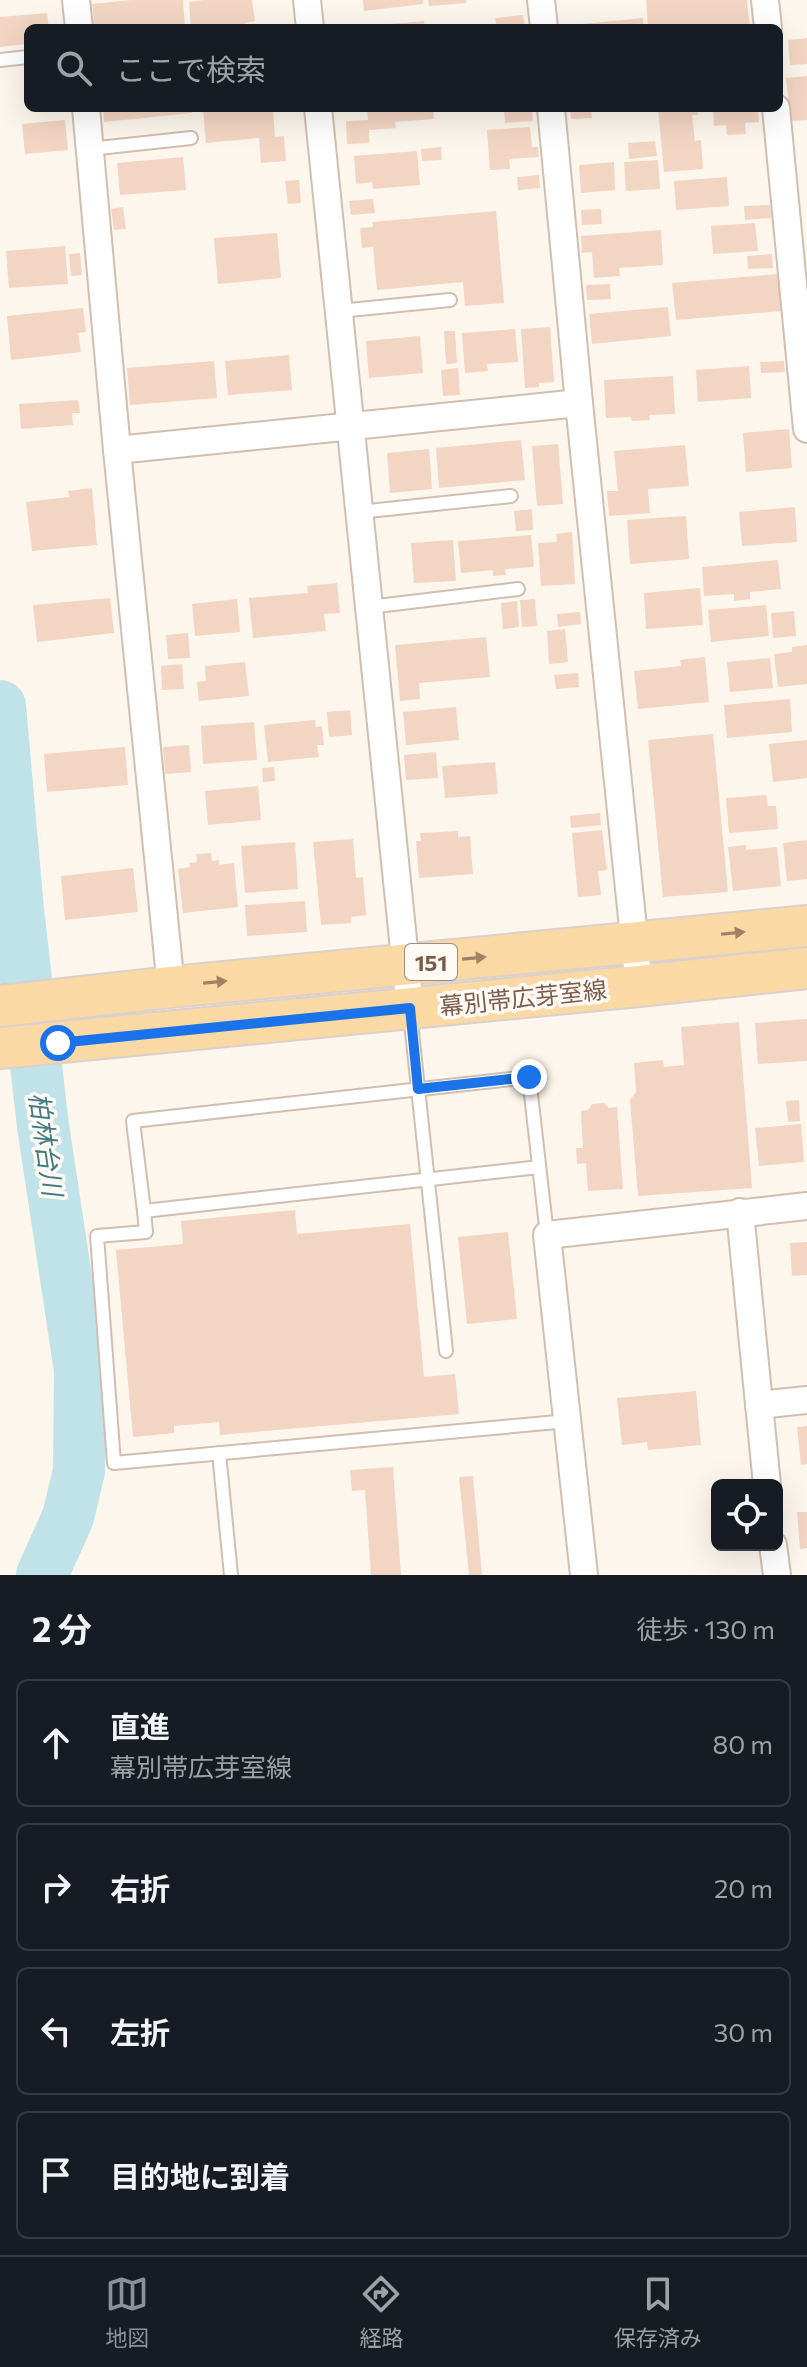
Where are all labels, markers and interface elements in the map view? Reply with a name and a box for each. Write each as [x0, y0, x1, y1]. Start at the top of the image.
search box [24, 24, 783, 112]
icon: search [52, 46, 96, 90]
text: ここで検索 [116, 50, 266, 87]
one-way arrow [721, 927, 746, 940]
road number: 151 [405, 944, 457, 980]
one-way arrow [462, 951, 487, 964]
street label: 幕別帯広芽室線 [438, 974, 608, 1020]
one-way arrow [203, 976, 228, 989]
route start [40, 1025, 76, 1061]
route end [511, 1059, 547, 1095]
water label: 柏林台川 [24, 1090, 70, 1201]
map controls [711, 1479, 783, 1551]
button: locate [711, 1479, 783, 1551]
text: 2 分 [32, 1607, 92, 1649]
text: 徒歩 · 130 m [636, 1613, 775, 1644]
text: 直進 [110, 1707, 170, 1744]
icon: ahead [34, 1721, 78, 1765]
text: 80 m [713, 1728, 773, 1759]
text: 幕別帯広芽室線 [110, 1751, 292, 1782]
icon: right [34, 1865, 78, 1909]
text: 右折 [110, 1869, 170, 1906]
text: 20 m [714, 1872, 773, 1903]
icon: left [34, 2009, 78, 2053]
text: 左折 [110, 2013, 170, 2050]
text: 30 m [714, 2016, 773, 2047]
icon: arrive [34, 2153, 78, 2197]
text: 目的地に到着 [110, 2157, 290, 2194]
tab: 地図 [105, 2272, 149, 2352]
tab: 経路 [359, 2272, 404, 2352]
tab: 保存済み [614, 2272, 702, 2352]

